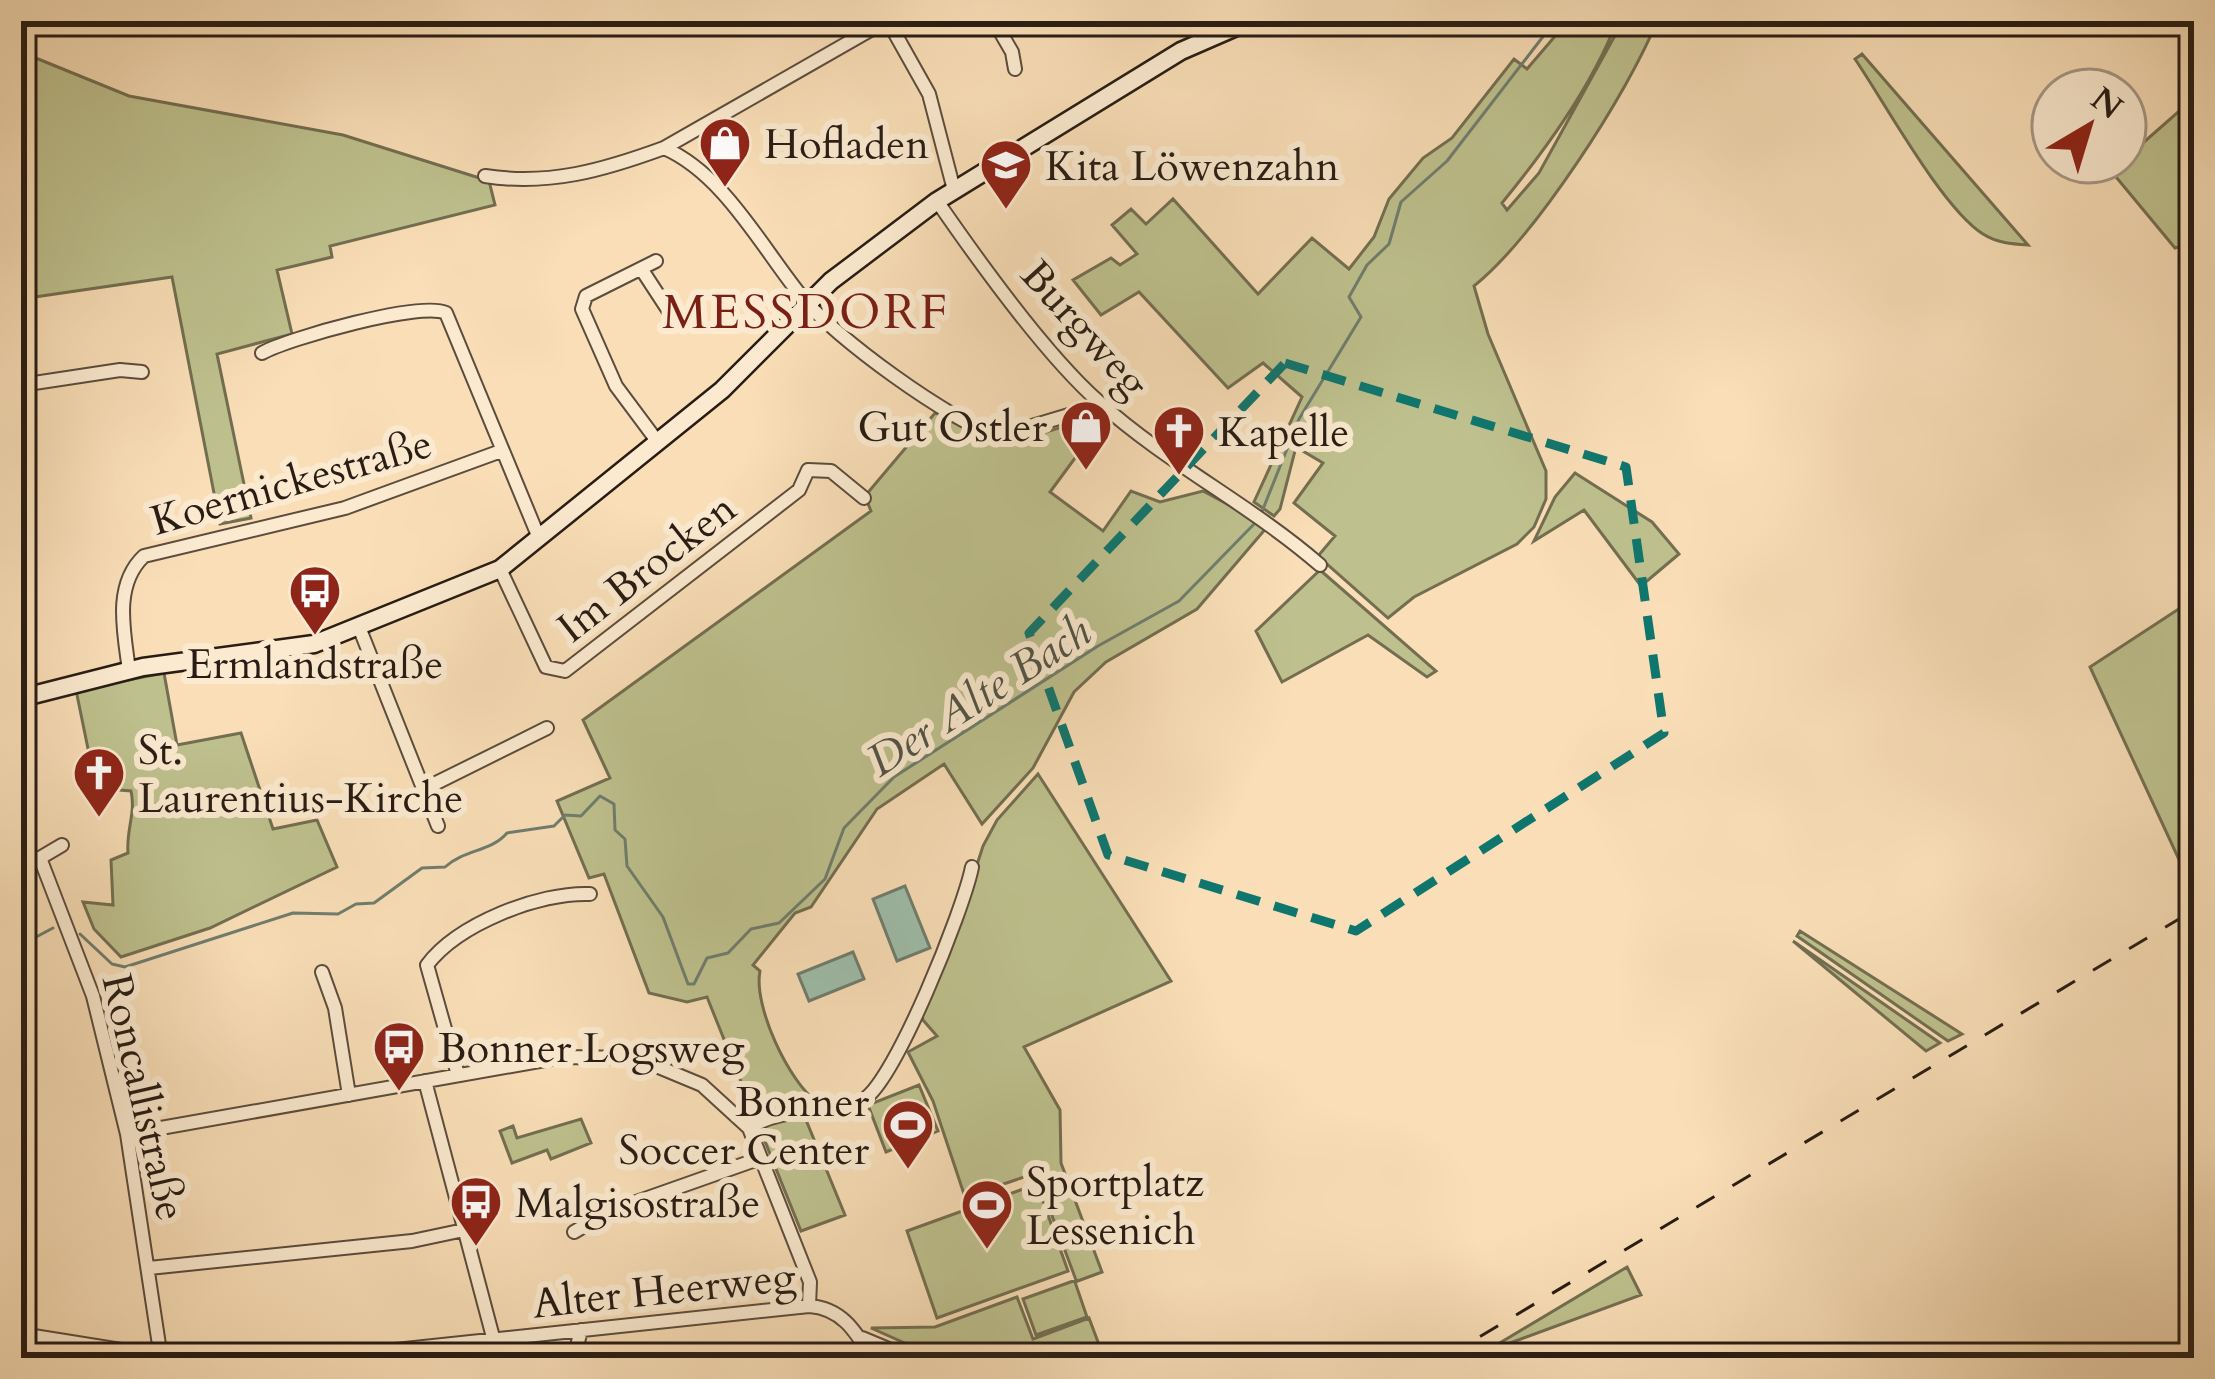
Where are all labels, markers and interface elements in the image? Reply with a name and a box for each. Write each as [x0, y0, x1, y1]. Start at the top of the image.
north arrow [2029, 66, 2149, 186]
text: N [2081, 77, 2132, 130]
shop icon: Hofladen [697, 115, 753, 189]
place label: Hofladen [764, 116, 929, 173]
school or university icon: Kita Löwenzahn [978, 137, 1034, 211]
place label: Kita Löwenzahn [1045, 138, 1339, 195]
street label: Burgweg [1008, 248, 1162, 410]
district label: MESSDORF [662, 280, 950, 345]
shop icon: Gut Ostler [1058, 398, 1114, 472]
place label: Gut Ostler [857, 399, 1048, 456]
church icon: Kapelle [1151, 403, 1207, 477]
place label: Kapelle [1218, 404, 1349, 461]
street label: Koernickestraße [144, 415, 438, 550]
street label: Im Brocken [546, 480, 748, 656]
bus stop icon: Ermlandstraße [287, 563, 343, 637]
water label: Der Alte Bach [855, 601, 1103, 791]
place label: Ermlandstraße [187, 636, 443, 693]
place label: St. Laurentius-Kirche [138, 722, 463, 827]
church icon: St. Laurentius-Kirche [71, 745, 127, 819]
street label: Roncallistraße [88, 969, 200, 1226]
bus stop icon: Bonner Logsweg [371, 1019, 427, 1093]
place label: Bonner Logsweg [438, 1020, 745, 1077]
place label: Bonner Soccer Center [619, 1074, 870, 1179]
sports icon: Bonner Soccer Center [880, 1097, 936, 1171]
place label: Sportplatz Lessenich [1026, 1154, 1204, 1259]
bus stop icon: Malgisostraße [448, 1174, 504, 1248]
place label: Malgisostraße [515, 1175, 760, 1232]
sports icon: Sportplatz Lessenich [959, 1177, 1015, 1251]
street label: Alter Heerweg [530, 1248, 799, 1333]

